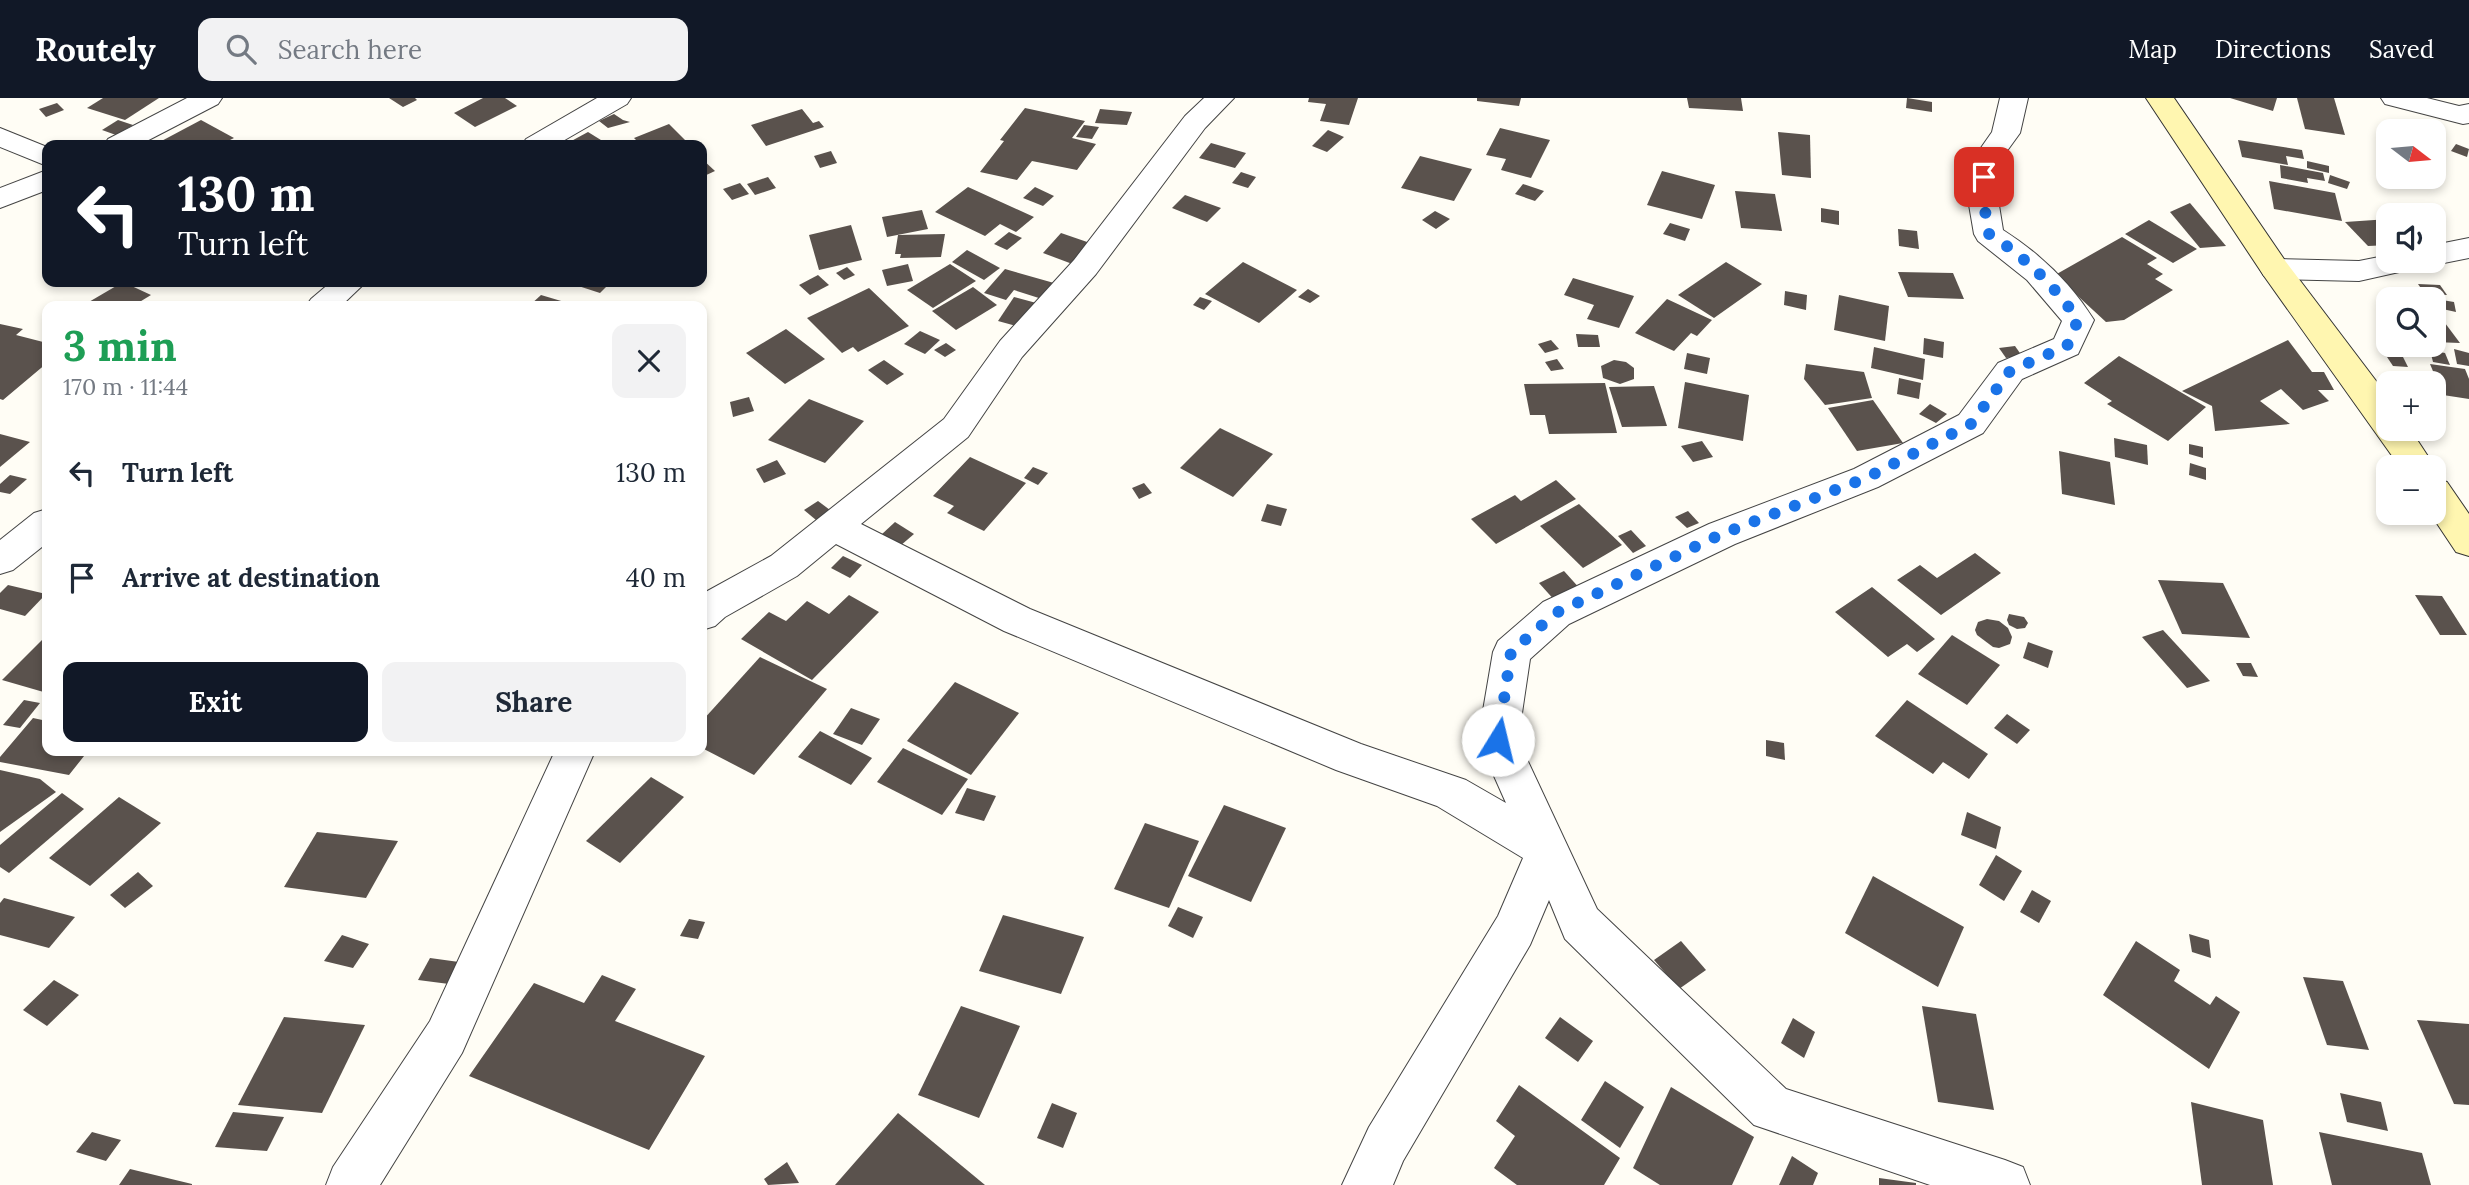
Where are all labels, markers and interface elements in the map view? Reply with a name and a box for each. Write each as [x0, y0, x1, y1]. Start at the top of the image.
search box [198, 18, 688, 81]
text: Routely [35, 28, 156, 70]
icon: search [222, 30, 260, 68]
text: Search here [278, 33, 422, 66]
text: Map [2128, 34, 2177, 65]
text: Directions [2215, 34, 2331, 65]
text: Saved [2369, 34, 2434, 65]
north arrow [2376, 119, 2446, 189]
map controls [2376, 119, 2446, 525]
pin [1954, 147, 2014, 207]
icon: arrive [1965, 158, 2003, 196]
text: 130 m [178, 162, 314, 224]
icon: left [63, 168, 154, 259]
button: sound [2376, 203, 2446, 273]
text: Turn left [178, 223, 308, 264]
button: search [2376, 287, 2446, 357]
text: 3 min [63, 319, 177, 373]
button: close [612, 324, 686, 398]
button: + [2376, 371, 2446, 441]
text: 170 m · 11:44 [63, 372, 188, 401]
icon: left [63, 454, 101, 492]
button: − [2376, 455, 2446, 525]
text: Turn left [122, 456, 233, 489]
text: 130 m [616, 456, 686, 489]
icon: arrive [63, 559, 101, 597]
text: Arrive at destination [122, 561, 380, 594]
text: 40 m [626, 561, 686, 594]
button: Exit [63, 662, 368, 742]
button: Share [382, 662, 686, 742]
position arrow [1461, 703, 1535, 777]

